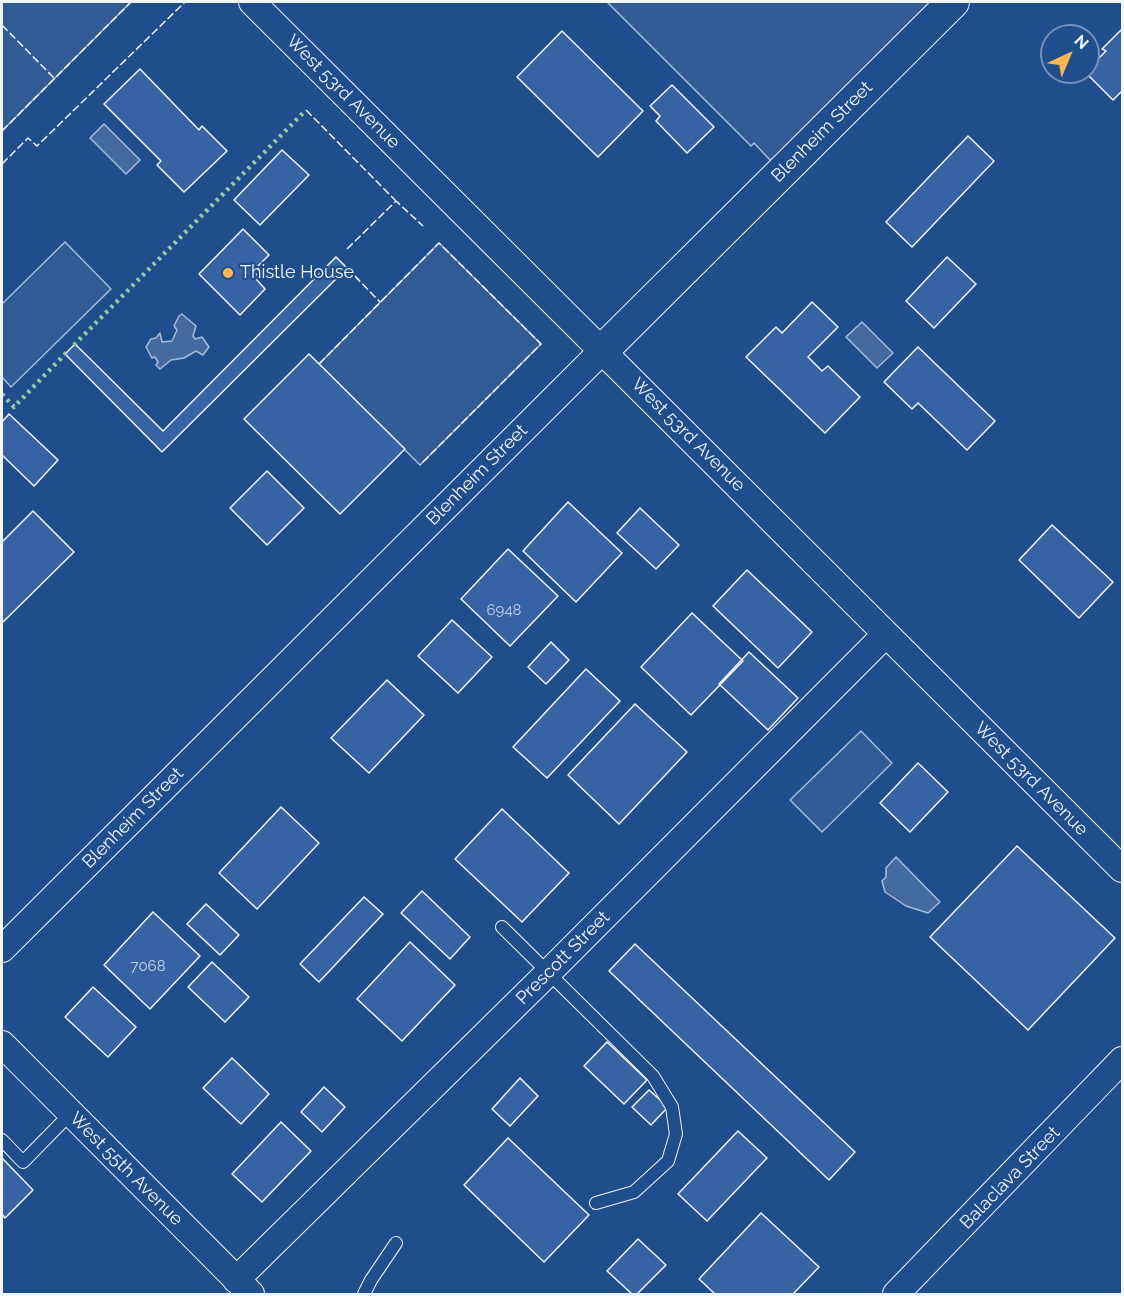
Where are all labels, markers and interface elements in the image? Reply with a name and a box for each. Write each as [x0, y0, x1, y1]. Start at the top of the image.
north arrow [1040, 24, 1100, 84]
street label: West 53rd Avenue [282, 31, 404, 153]
text: N [1070, 31, 1092, 53]
street label: Blenheim Street [767, 77, 877, 187]
place label: Thistle House [240, 262, 354, 284]
marker: Thistle House [221, 266, 235, 280]
street label: West 53rd Avenue [627, 374, 749, 496]
street label: Blenheim Street [422, 420, 532, 530]
house number: 6948 [487, 601, 521, 619]
street label: West 53rd Avenue [970, 718, 1092, 840]
street label: Blenheim Street [78, 763, 188, 873]
street label: Prescott Street [512, 907, 614, 1009]
house number: 7068 [130, 957, 166, 975]
street label: West 55th Avenue [65, 1108, 187, 1230]
street label: Balaclava Street [956, 1122, 1064, 1234]

